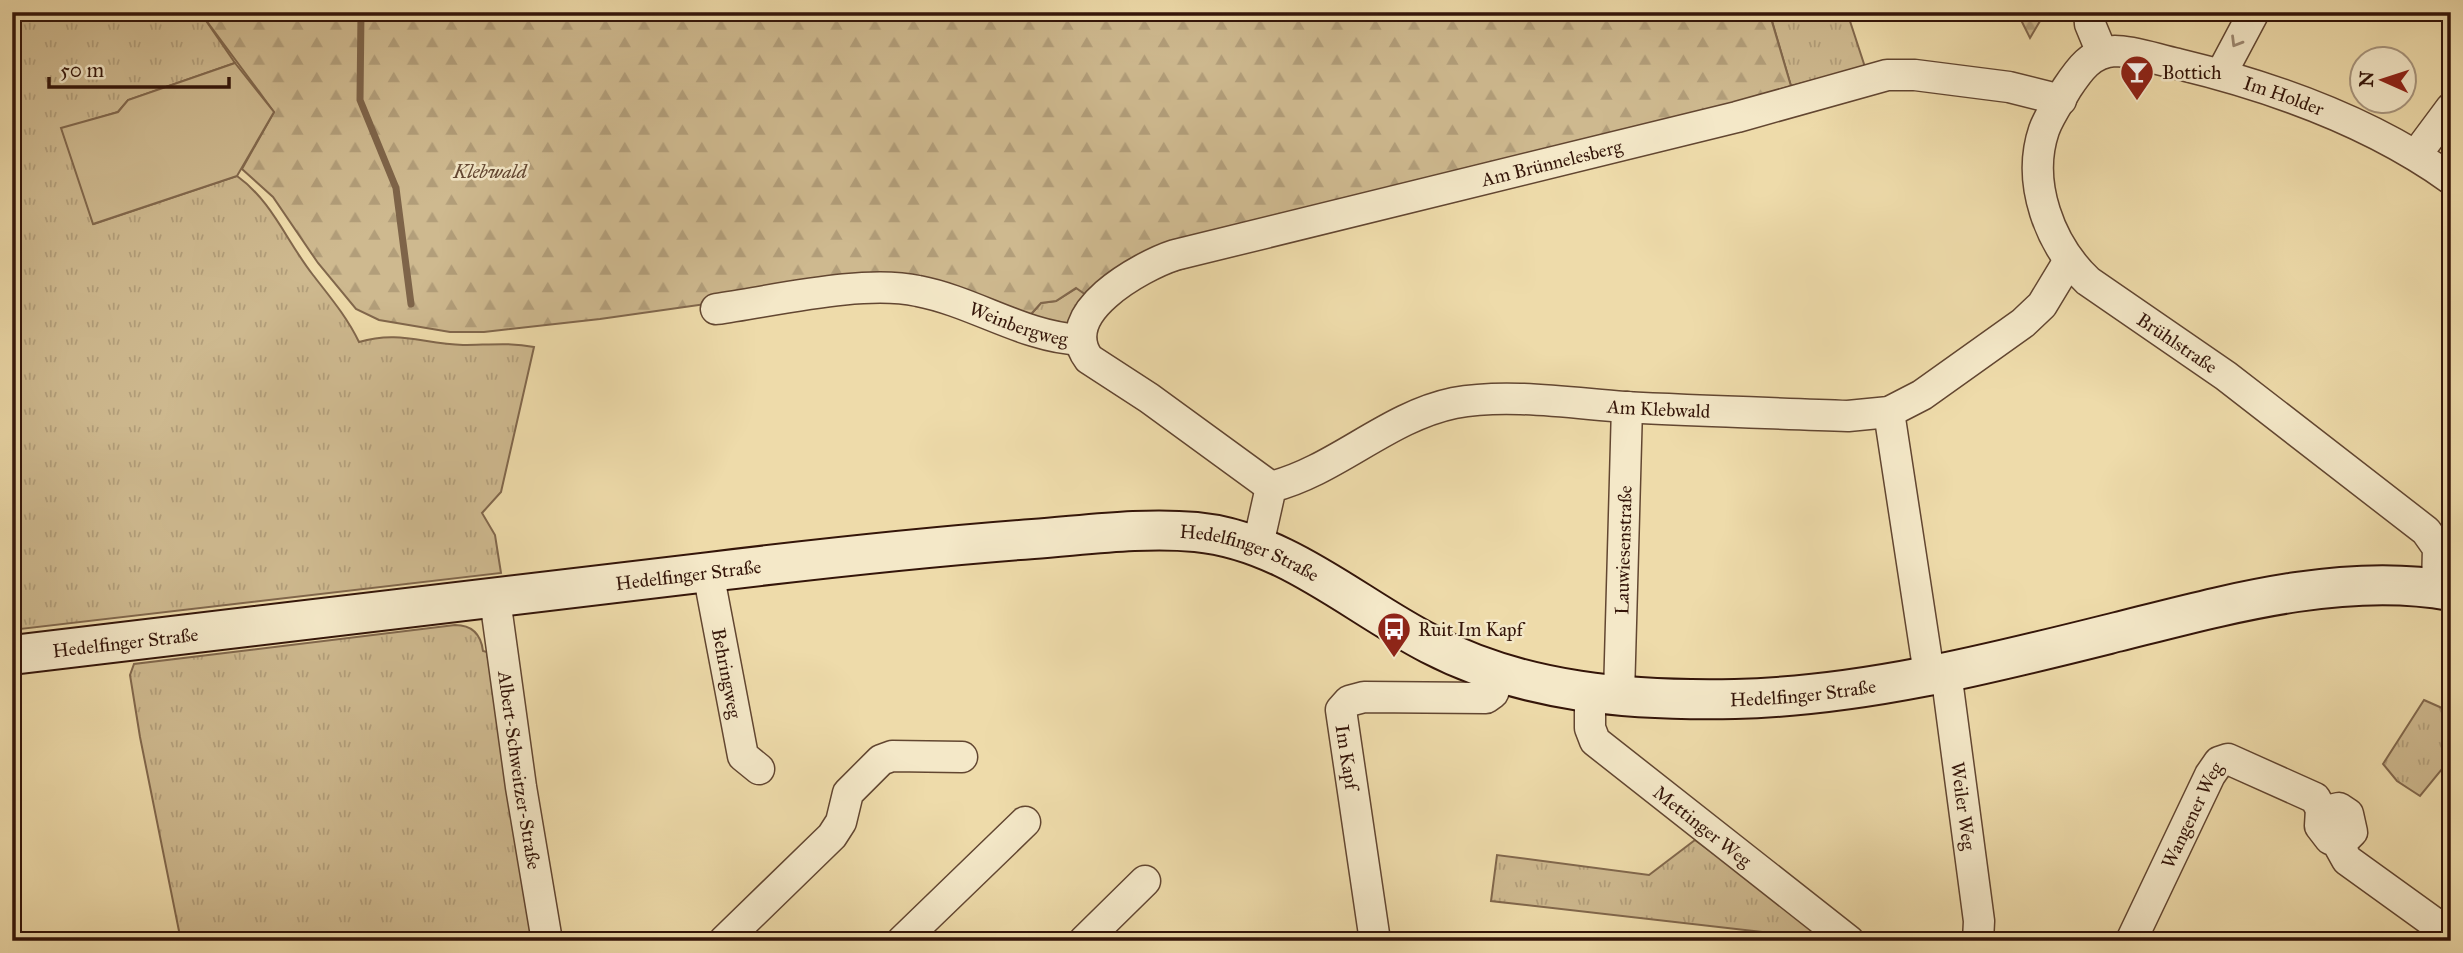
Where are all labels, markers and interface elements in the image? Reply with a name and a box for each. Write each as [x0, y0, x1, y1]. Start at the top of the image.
one-way arrow [2231, 35, 2244, 48]
scale bar [49, 46, 229, 90]
north arrow [2348, 46, 2418, 116]
bar icon: Bottich [2118, 53, 2156, 102]
text: 50 m [60, 57, 105, 83]
place label: Bottich [2162, 61, 2222, 84]
text: N [2355, 70, 2378, 88]
street label: Im Holder [2241, 71, 2328, 121]
street label: Am Brünnelesberg [1478, 134, 1625, 191]
park label: Klebwald [452, 160, 528, 183]
street label: Weinbergweg [966, 296, 1070, 351]
street label: Brühlstraße [2132, 308, 2222, 378]
street label: Am Klebwald [1605, 394, 1711, 422]
street label: Lauwiesenstraße [1610, 485, 1636, 615]
street label: Hedelfinger Straße [1179, 519, 1323, 586]
street label: Hedelfinger Straße [614, 554, 762, 595]
bus stop icon: Ruit Im Kapf [1375, 610, 1413, 659]
place label: Ruit Im Kapf [1418, 618, 1525, 641]
street label: Hedelfinger Straße [51, 622, 200, 662]
street label: Behringweg [707, 626, 747, 721]
street label: Albert-Schweitzer-Straße [493, 669, 546, 871]
street label: Hedelfinger Straße [1729, 674, 1878, 711]
street label: Im Kapf [1331, 723, 1364, 794]
street label: Wangener Weg [2156, 757, 2228, 872]
street label: Weiler Weg [1947, 760, 1981, 852]
street label: Mettinger Weg [1649, 780, 1756, 872]

